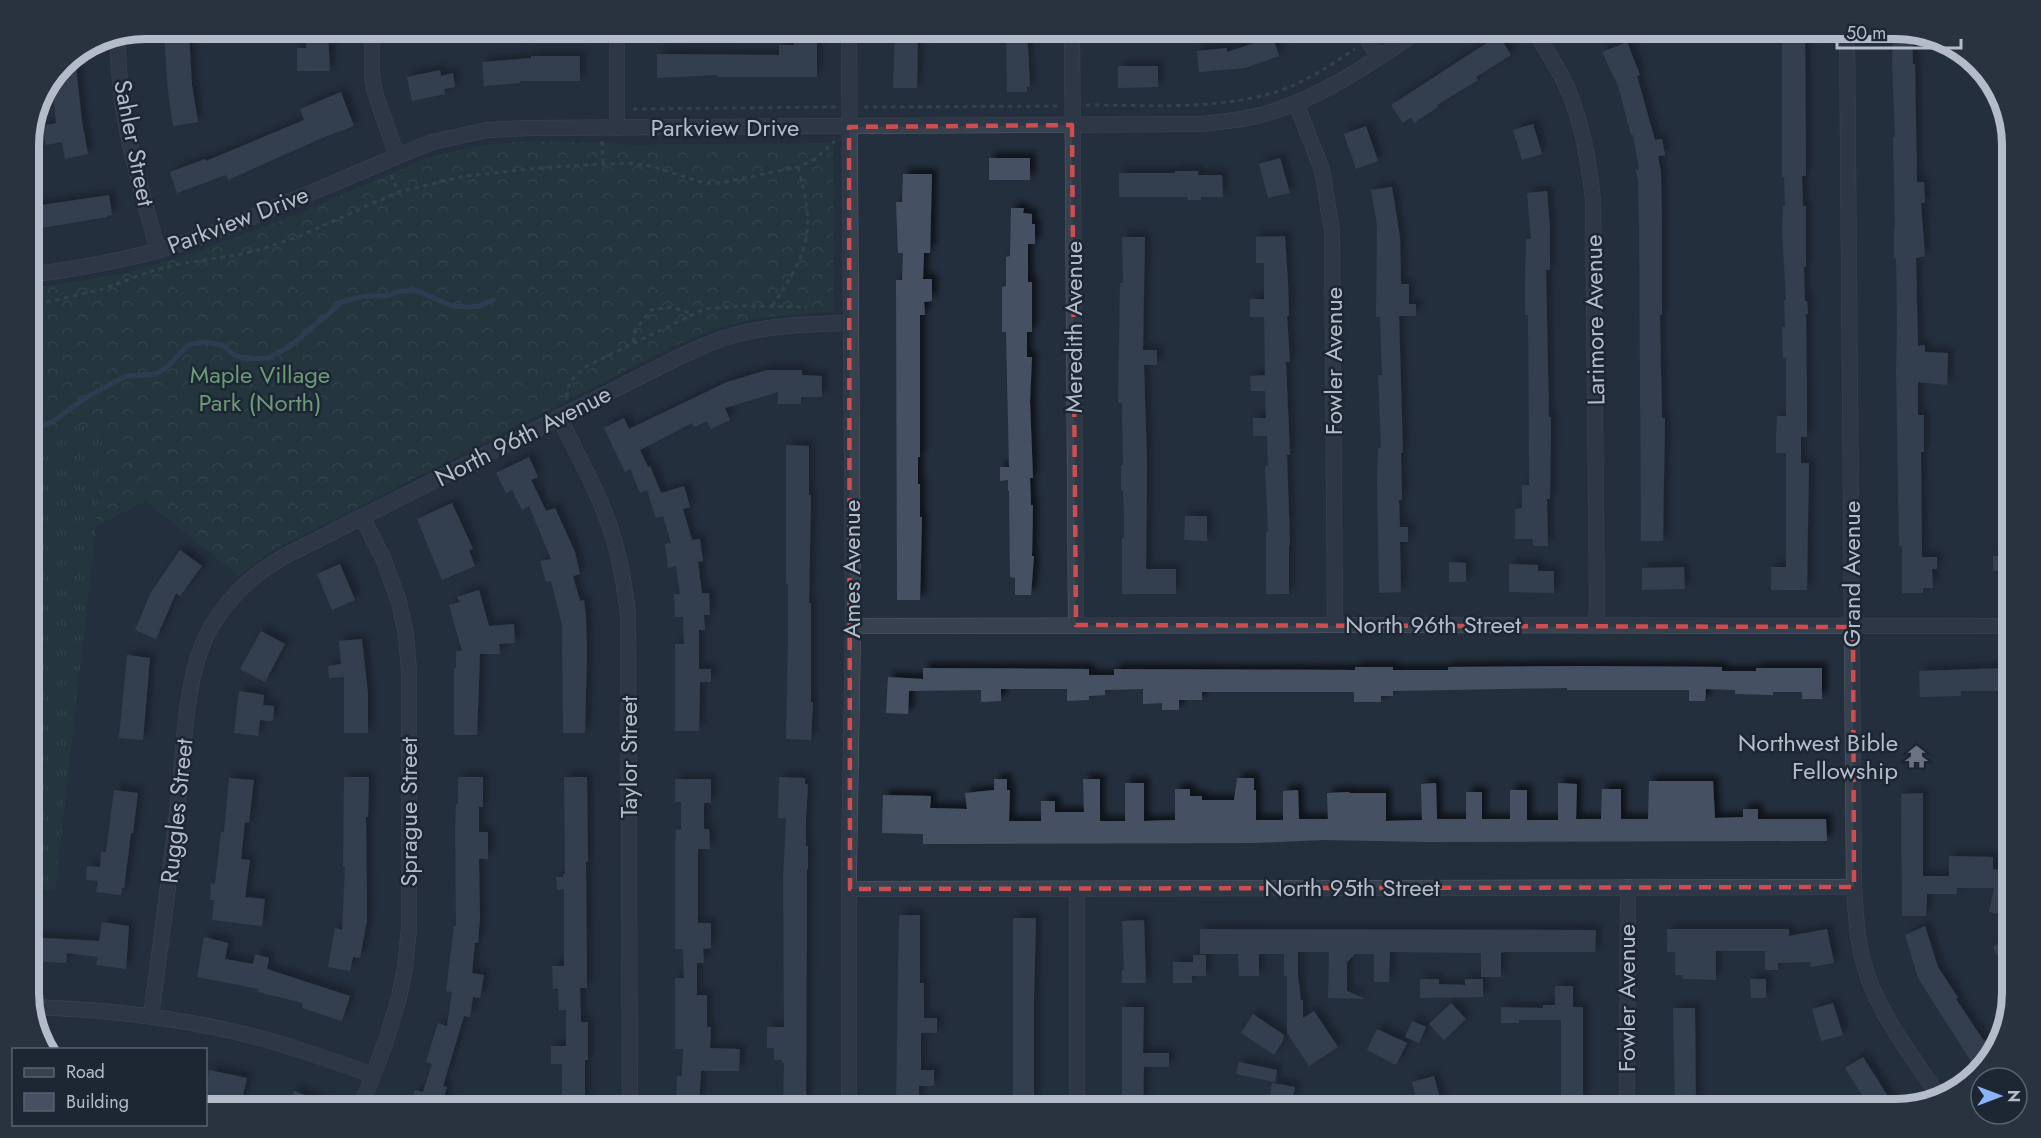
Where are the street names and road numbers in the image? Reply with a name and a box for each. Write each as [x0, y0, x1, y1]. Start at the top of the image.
street label: Sahler Street [105, 77, 164, 209]
street label: Parkview Drive [651, 110, 799, 145]
street label: Parkview Drive [162, 177, 314, 263]
street label: Larimore Avenue [1576, 234, 1613, 406]
street label: Meredith Avenue [1056, 241, 1091, 413]
street label: Fowler Avenue [1316, 287, 1351, 435]
street label: North 96th Avenue [429, 376, 617, 495]
street label: Ames Avenue [834, 500, 869, 638]
street label: Grand Avenue [1834, 501, 1869, 647]
street label: North 96th Street [1345, 607, 1521, 642]
street label: Taylor Street [611, 696, 646, 818]
street label: Ruggles Street [151, 737, 202, 885]
street label: Sprague Street [391, 737, 426, 887]
street label: North 95th Street [1264, 870, 1440, 905]
street label: Fowler Avenue [1609, 924, 1644, 1072]

